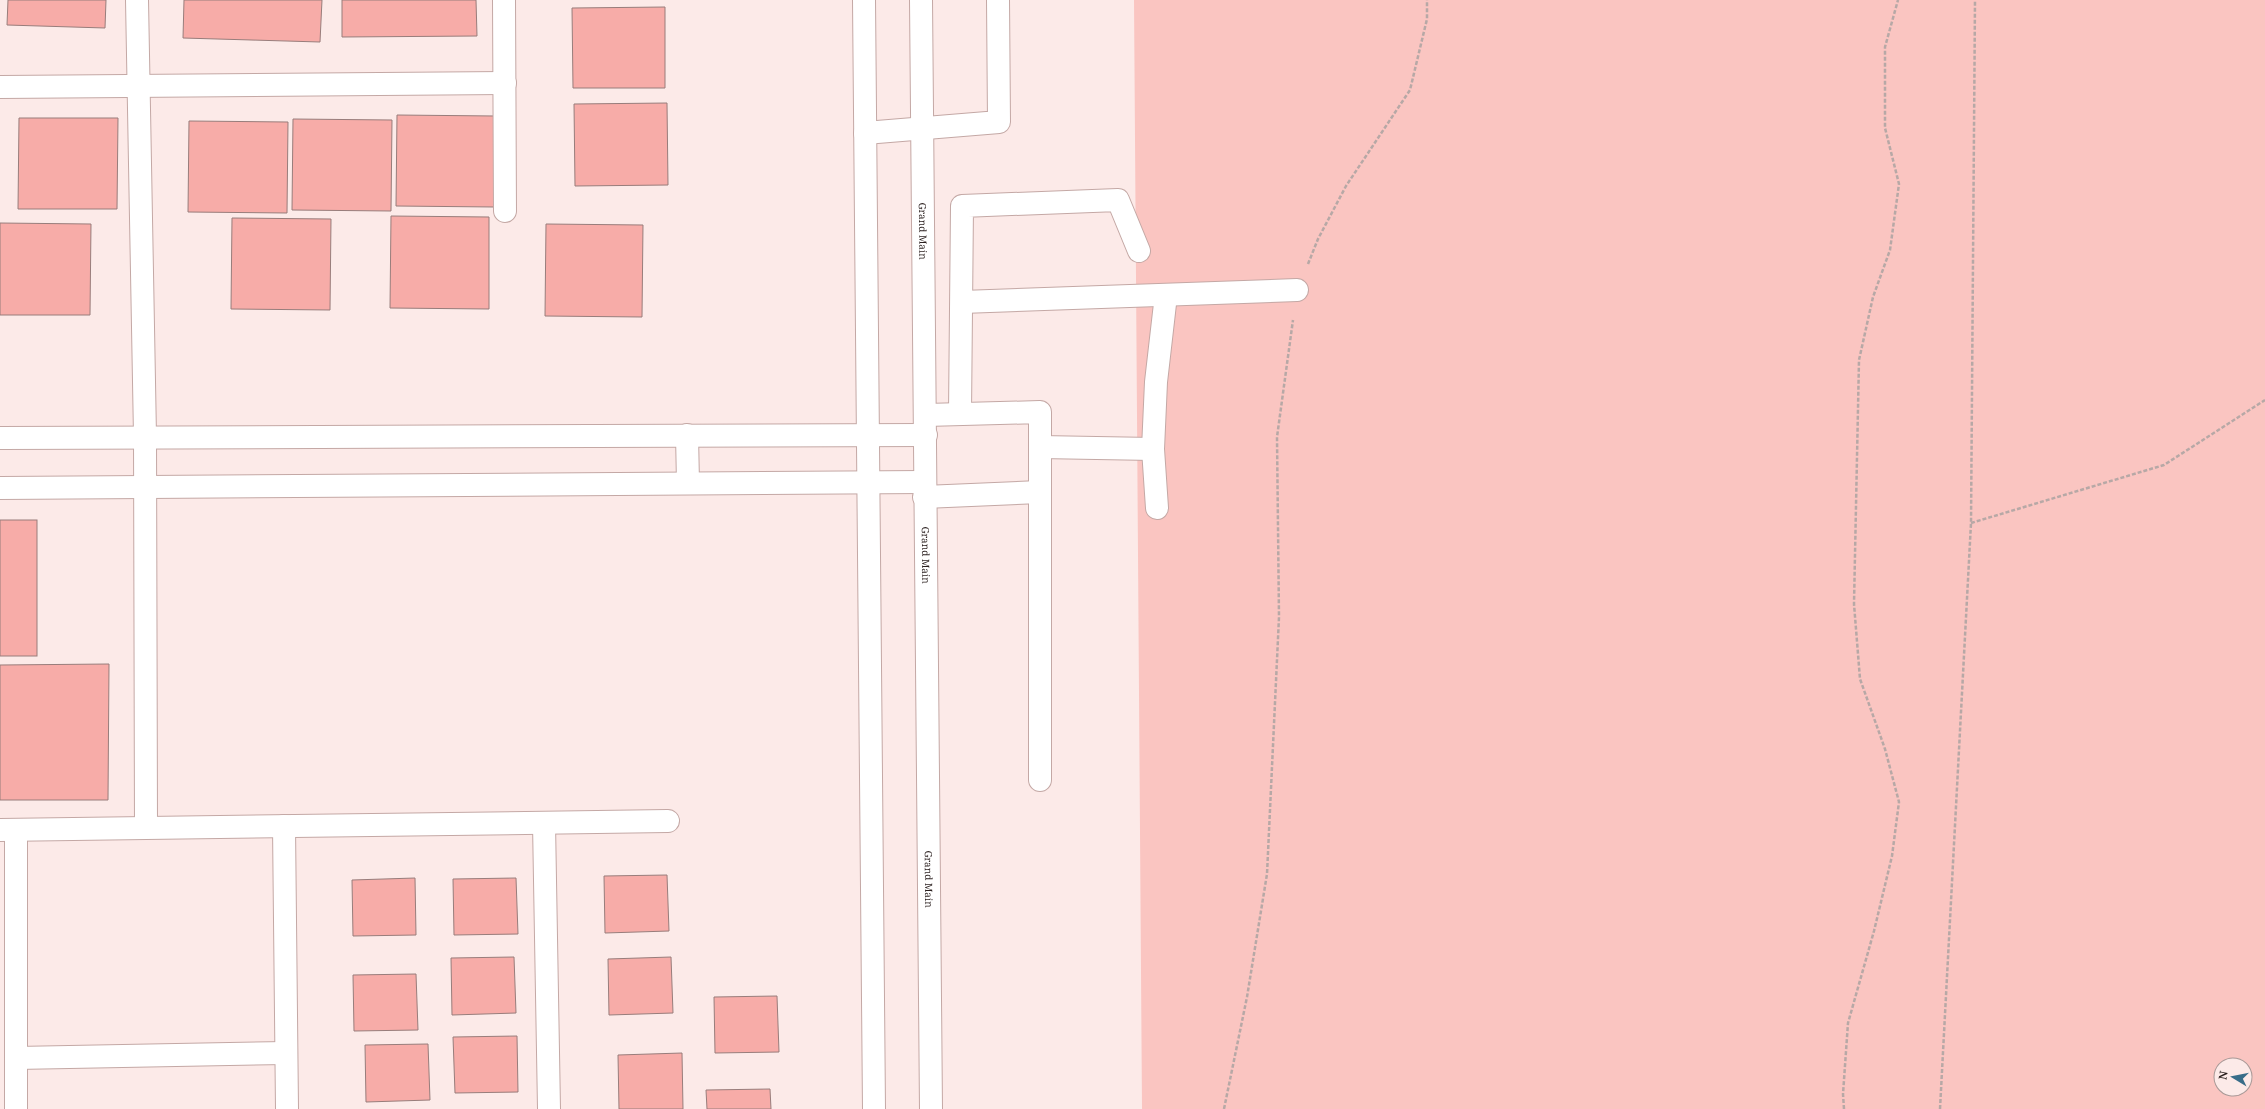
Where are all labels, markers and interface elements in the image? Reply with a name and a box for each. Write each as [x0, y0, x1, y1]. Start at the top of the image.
street label: Grand Main [916, 202, 930, 260]
street label: Grand Main [919, 526, 933, 584]
street label: Grand Main [922, 850, 936, 908]
north arrow [2213, 1057, 2253, 1097]
text: N [2215, 1069, 2231, 1081]

